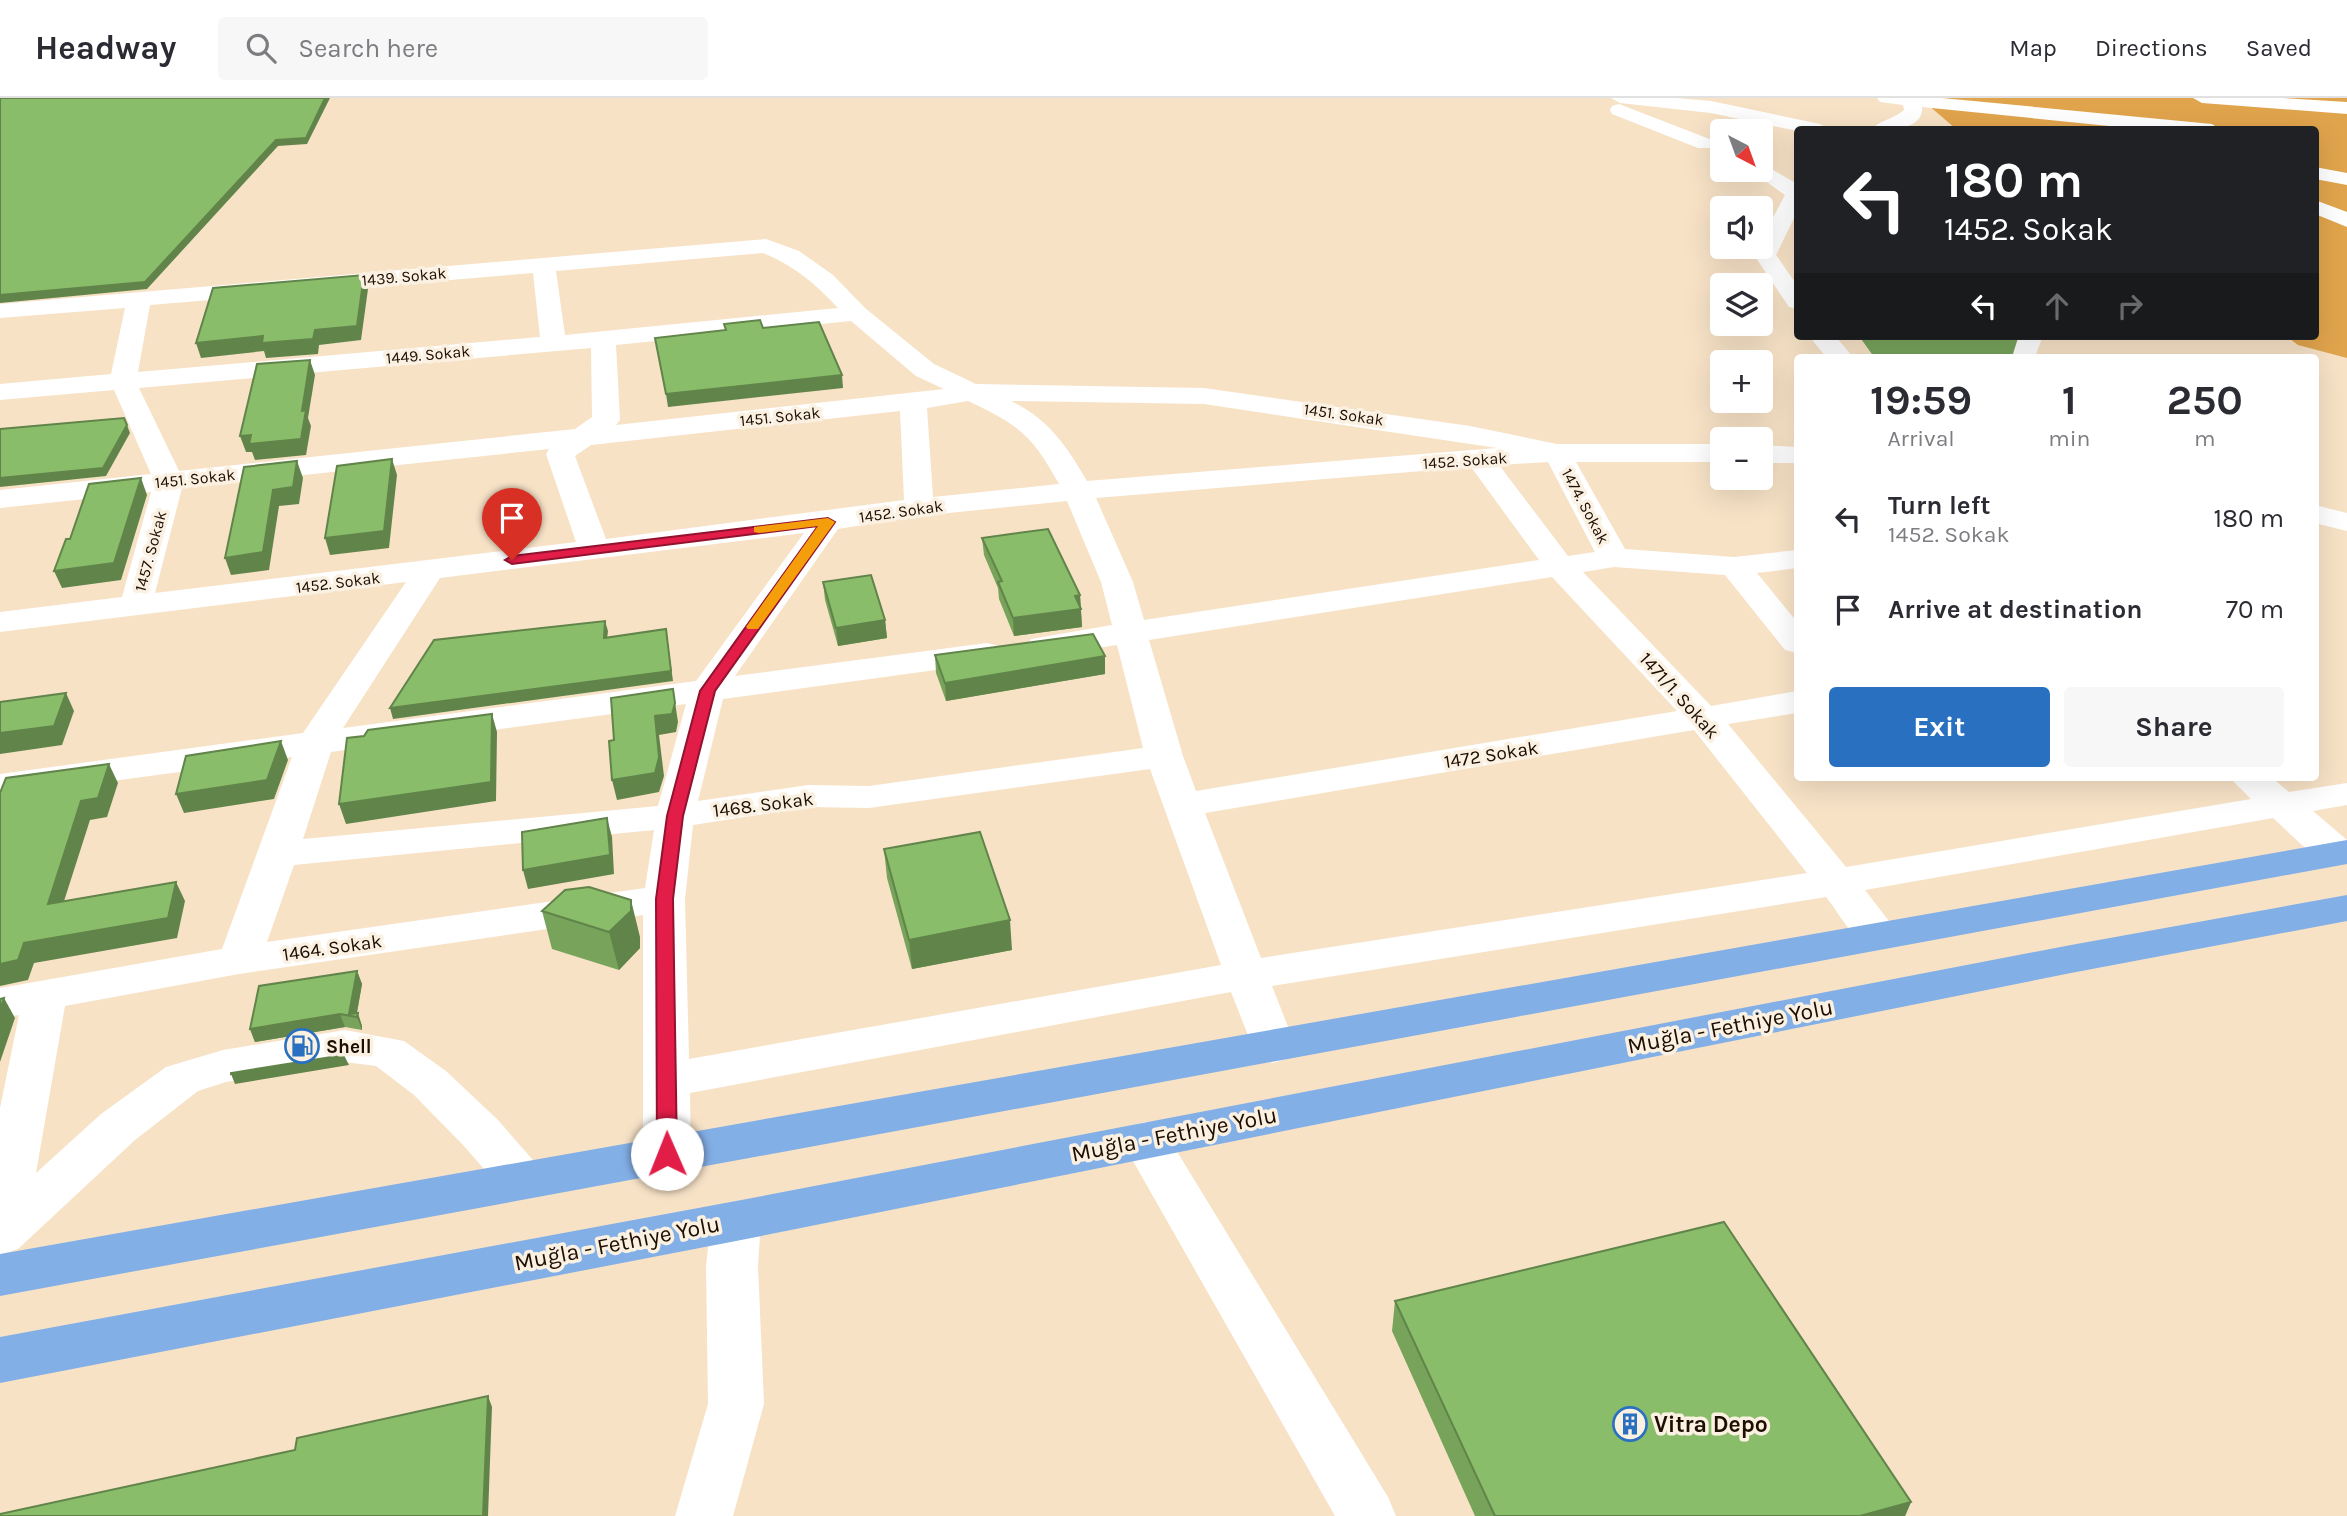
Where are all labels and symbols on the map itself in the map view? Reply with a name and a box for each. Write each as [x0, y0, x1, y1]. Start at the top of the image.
north arrow [1710, 119, 1773, 182]
street label: 1439. Sokak [361, 263, 447, 290]
street label: 1449. Sokak [385, 341, 471, 368]
street label: 1451. Sokak [1303, 399, 1385, 430]
street label: 1451. Sokak [739, 403, 821, 430]
street label: 1452. Sokak [1422, 448, 1508, 473]
street label: 1451. Sokak [154, 465, 236, 492]
street label: 1474. Sokak [1558, 465, 1613, 547]
pin [482, 488, 542, 560]
street label: 1452. Sokak [858, 496, 944, 527]
street label: 1457. Sokak [131, 509, 170, 594]
street label: 1452. Sokak [295, 568, 381, 597]
street label: 1471/1. Sokak [1635, 648, 1724, 743]
street label: 1472 Sokak [1442, 737, 1540, 773]
street label: 1468. Sokak [712, 788, 815, 822]
street label: 1464. Sokak [281, 930, 383, 966]
street label: Muğla - Fethiye Yolu [1625, 993, 1835, 1060]
fuel station icon: Shell [283, 1027, 321, 1065]
place label: Shell [326, 1036, 372, 1058]
street label: Muğla - Fethiye Yolu [1069, 1101, 1279, 1168]
position arrow [630, 1117, 704, 1191]
street label: Muğla - Fethiye Yolu [512, 1210, 722, 1277]
building icon: Vitra Depo [1611, 1405, 1649, 1443]
place label: Vitra Depo [1654, 1411, 1768, 1438]

